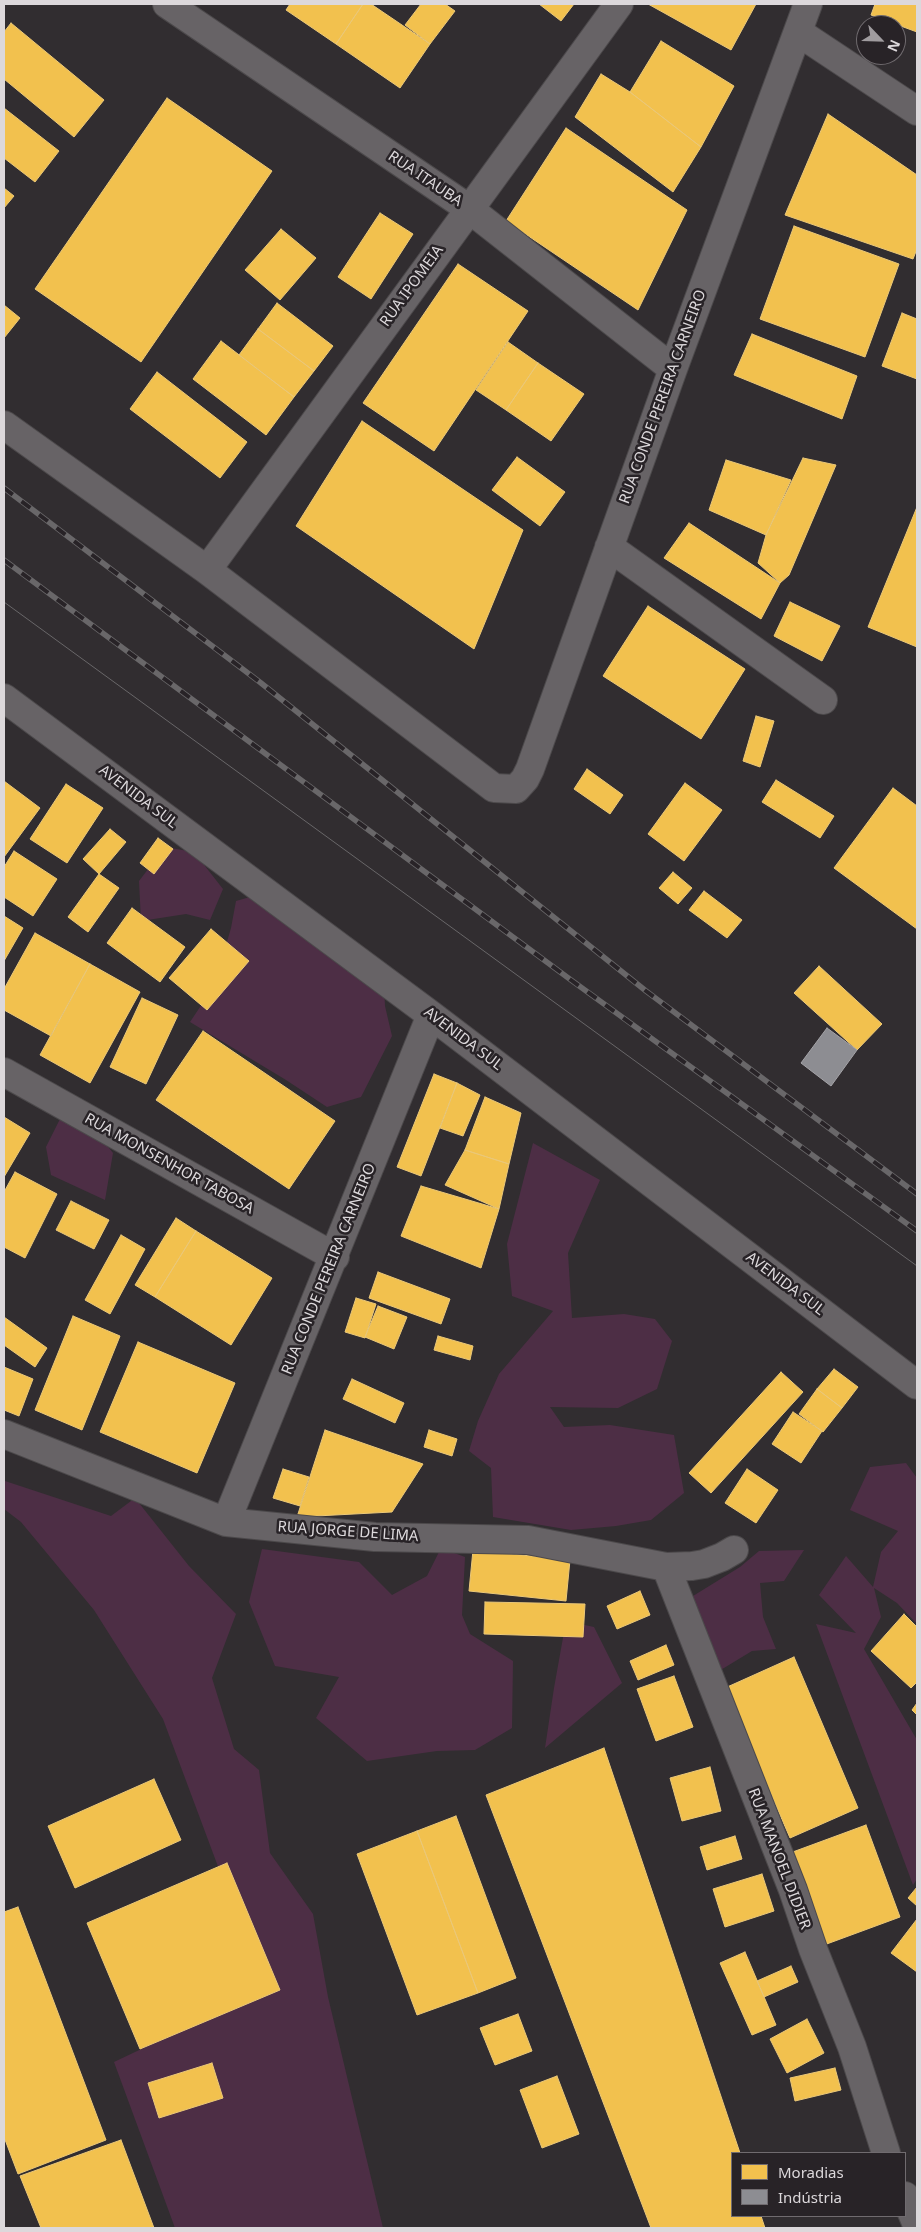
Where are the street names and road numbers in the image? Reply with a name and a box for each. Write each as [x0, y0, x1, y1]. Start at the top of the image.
street label: RUA ITAUBA [384, 148, 466, 210]
street label: RUA IPOMEIA [376, 242, 448, 330]
street label: RUA CONDE PEREIRA CARNEIRO [616, 288, 710, 506]
street label: AVENIDA SUL [95, 762, 181, 832]
street label: AVENIDA SUL [420, 1004, 506, 1074]
street label: RUA MONSENHOR TABOSA [81, 1110, 257, 1218]
street label: RUA CONDE PEREIRA CARNEIRO [278, 1161, 380, 1377]
street label: AVENIDA SUL [742, 1249, 828, 1319]
street label: RUA JORGE DE LIMA [277, 1518, 419, 1546]
street label: RUA MANOEL DIDIER [744, 1786, 814, 1932]

